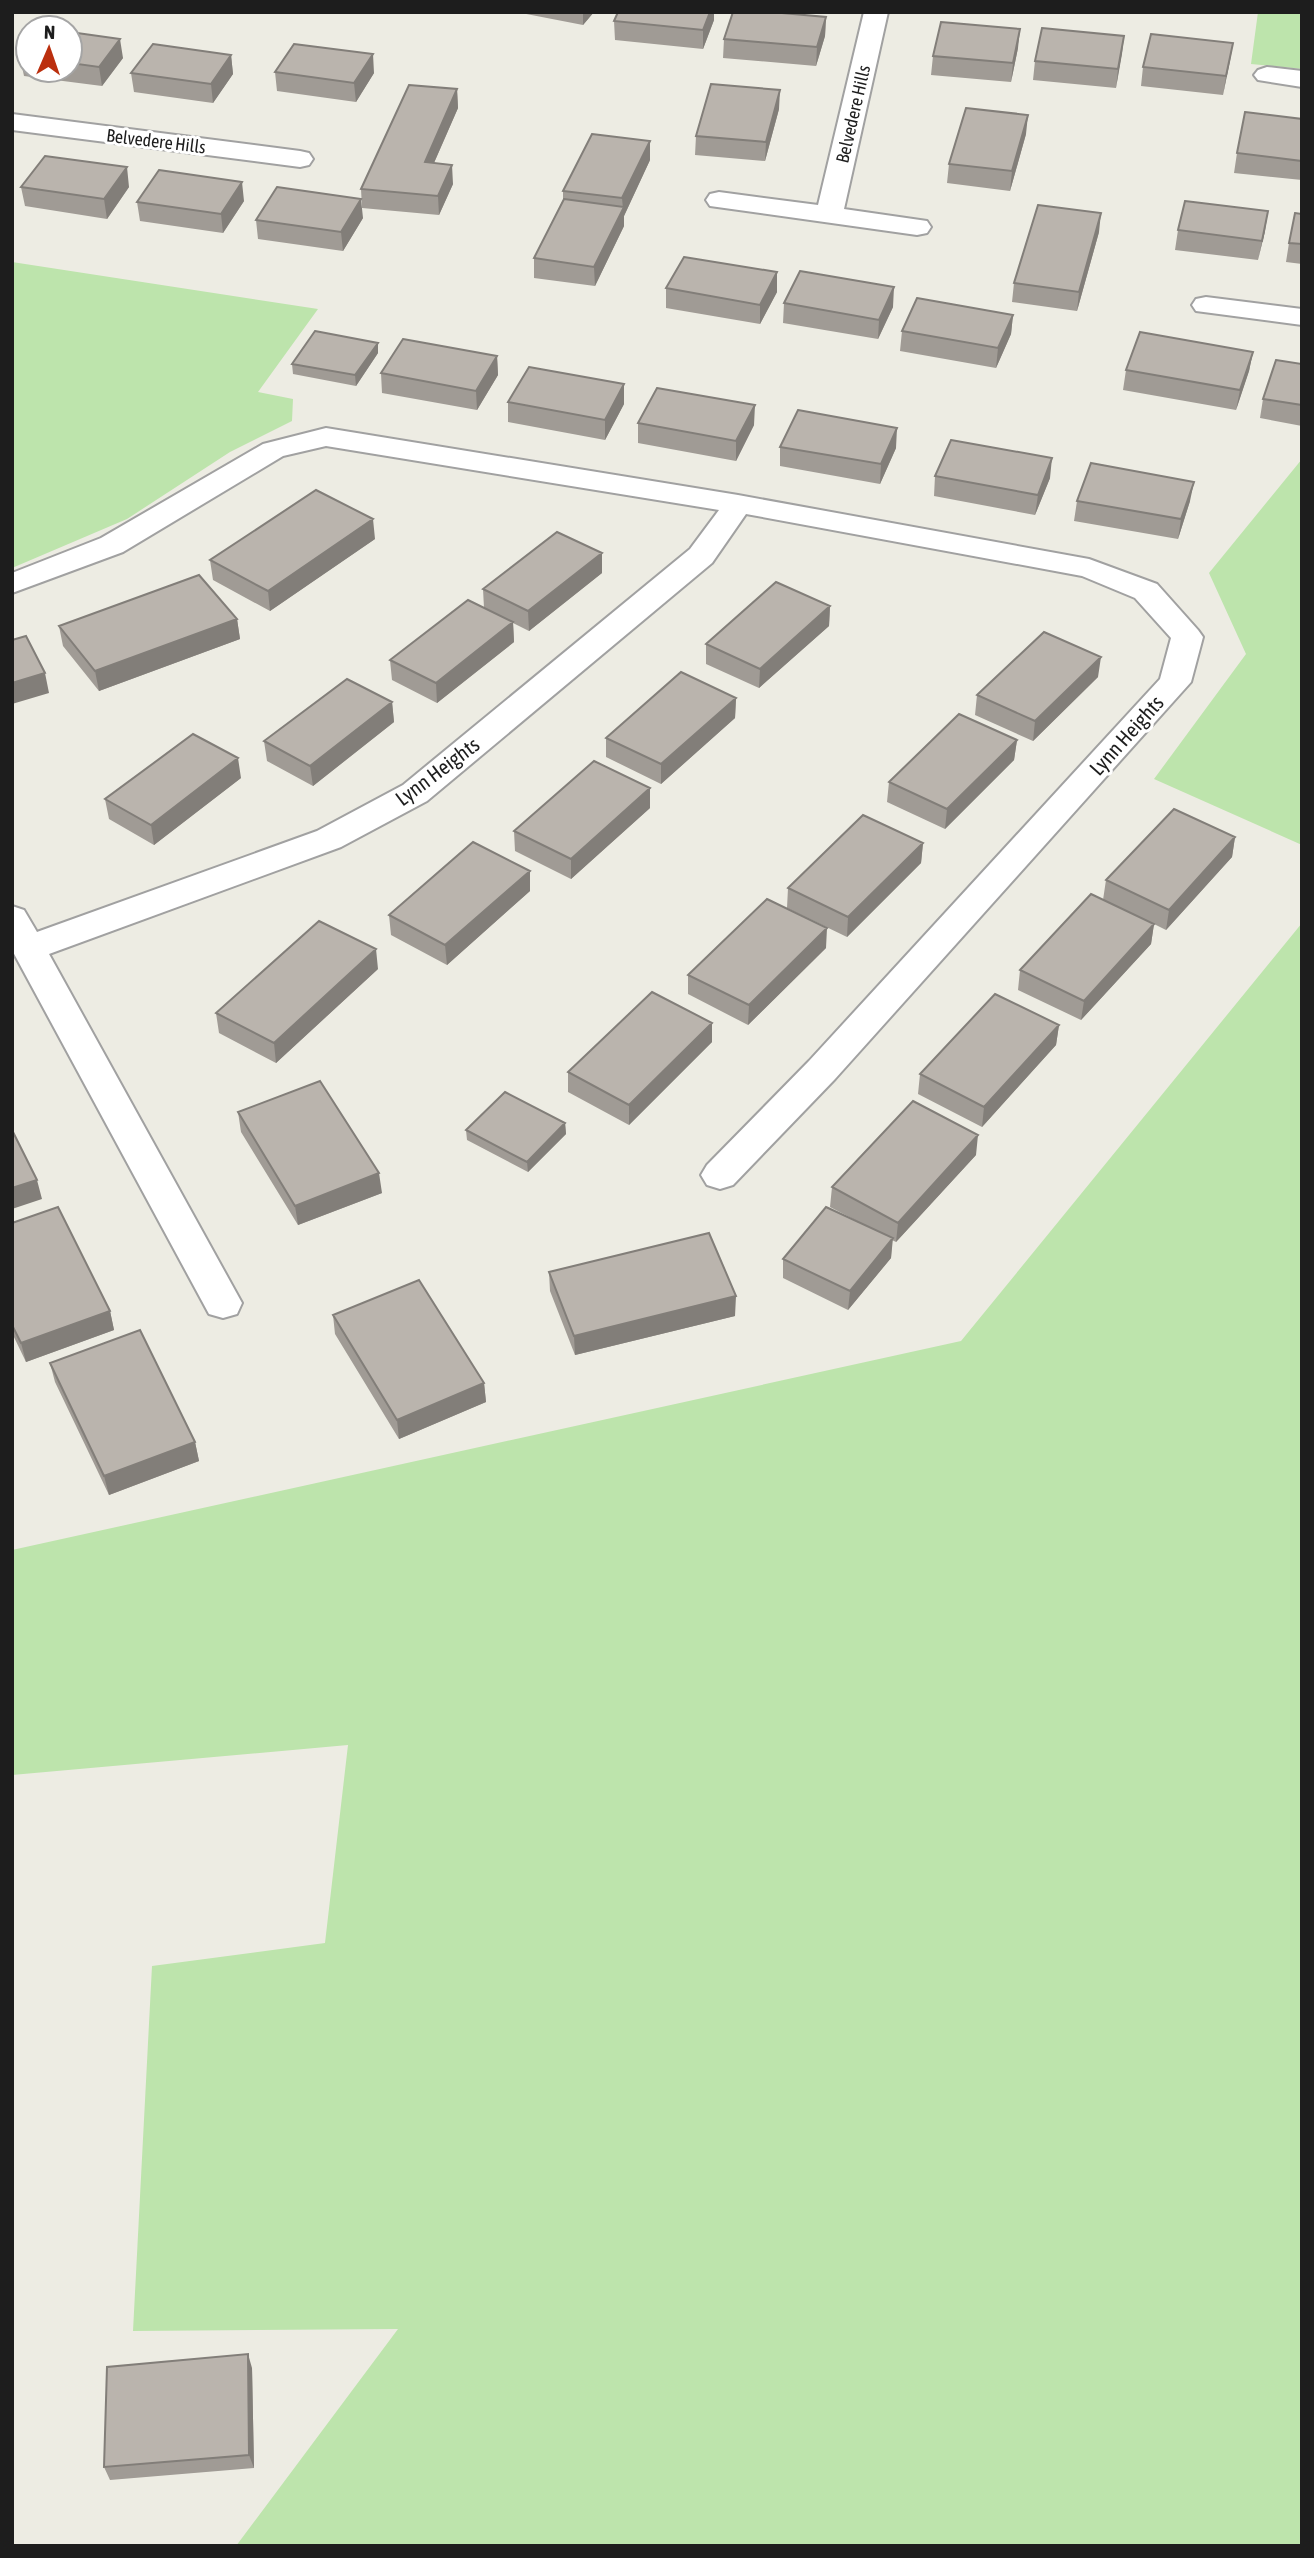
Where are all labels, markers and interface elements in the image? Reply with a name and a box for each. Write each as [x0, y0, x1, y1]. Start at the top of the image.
north arrow [14, 14, 84, 84]
text: N [44, 21, 56, 43]
street label: Belvedere Hills [832, 63, 874, 165]
street label: Belvedere Hills [105, 124, 207, 158]
street label: Lynn Heights [1084, 690, 1168, 780]
street label: Lynn Heights [390, 732, 484, 810]

